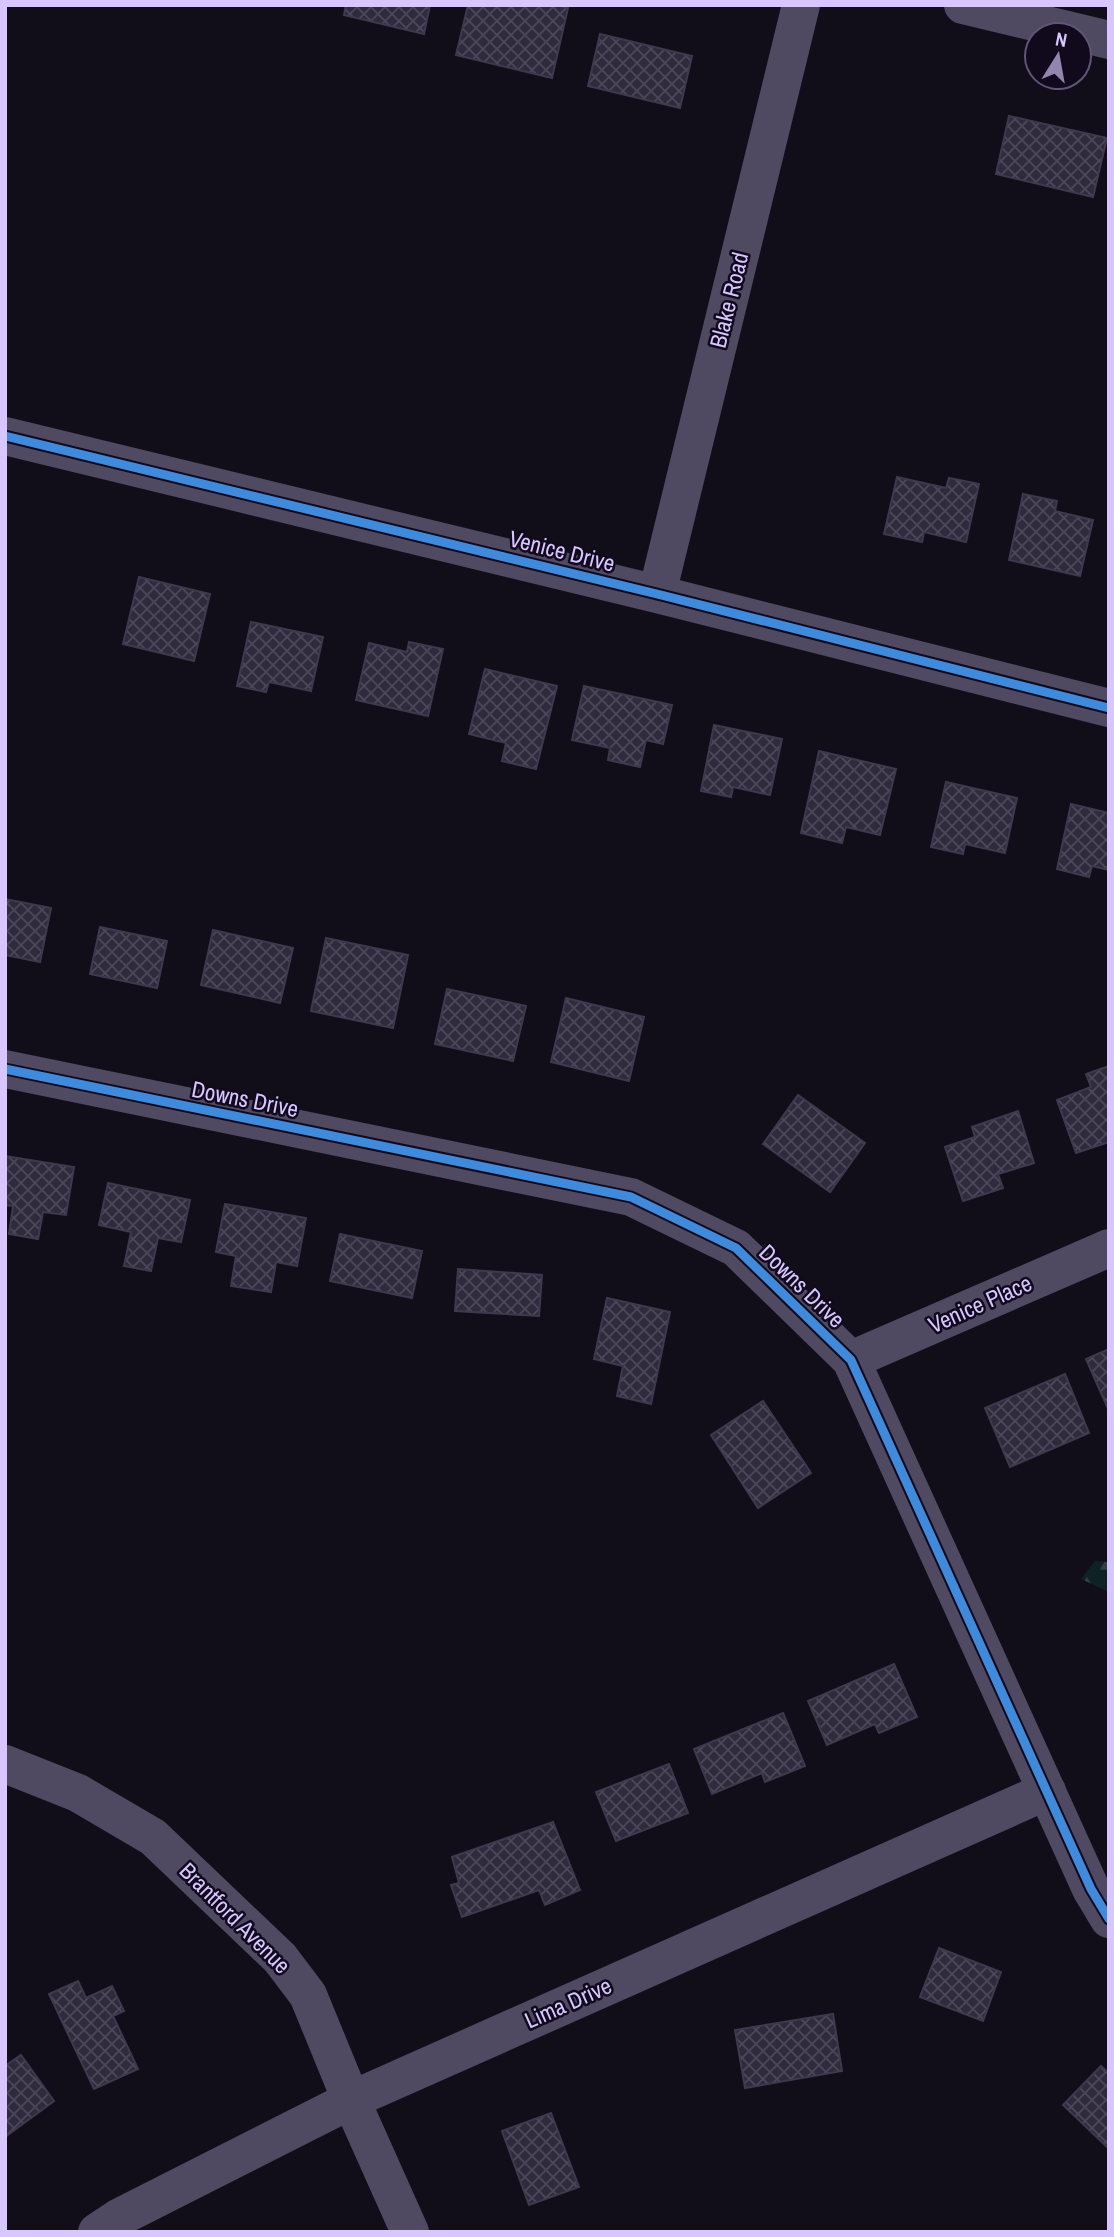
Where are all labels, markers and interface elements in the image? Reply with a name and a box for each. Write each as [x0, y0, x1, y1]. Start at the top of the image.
north arrow [1023, 21, 1093, 91]
text: N [1053, 25, 1069, 53]
street label: Blake Road [702, 249, 755, 351]
street label: Venice Drive [506, 522, 618, 579]
street label: Downs Drive [189, 1073, 301, 1124]
street label: Downs Drive [753, 1237, 852, 1334]
street label: Venice Place [923, 1267, 1036, 1340]
street label: Brantford Avenue [173, 1855, 298, 1980]
street label: Lima Drive [519, 1970, 616, 2035]

